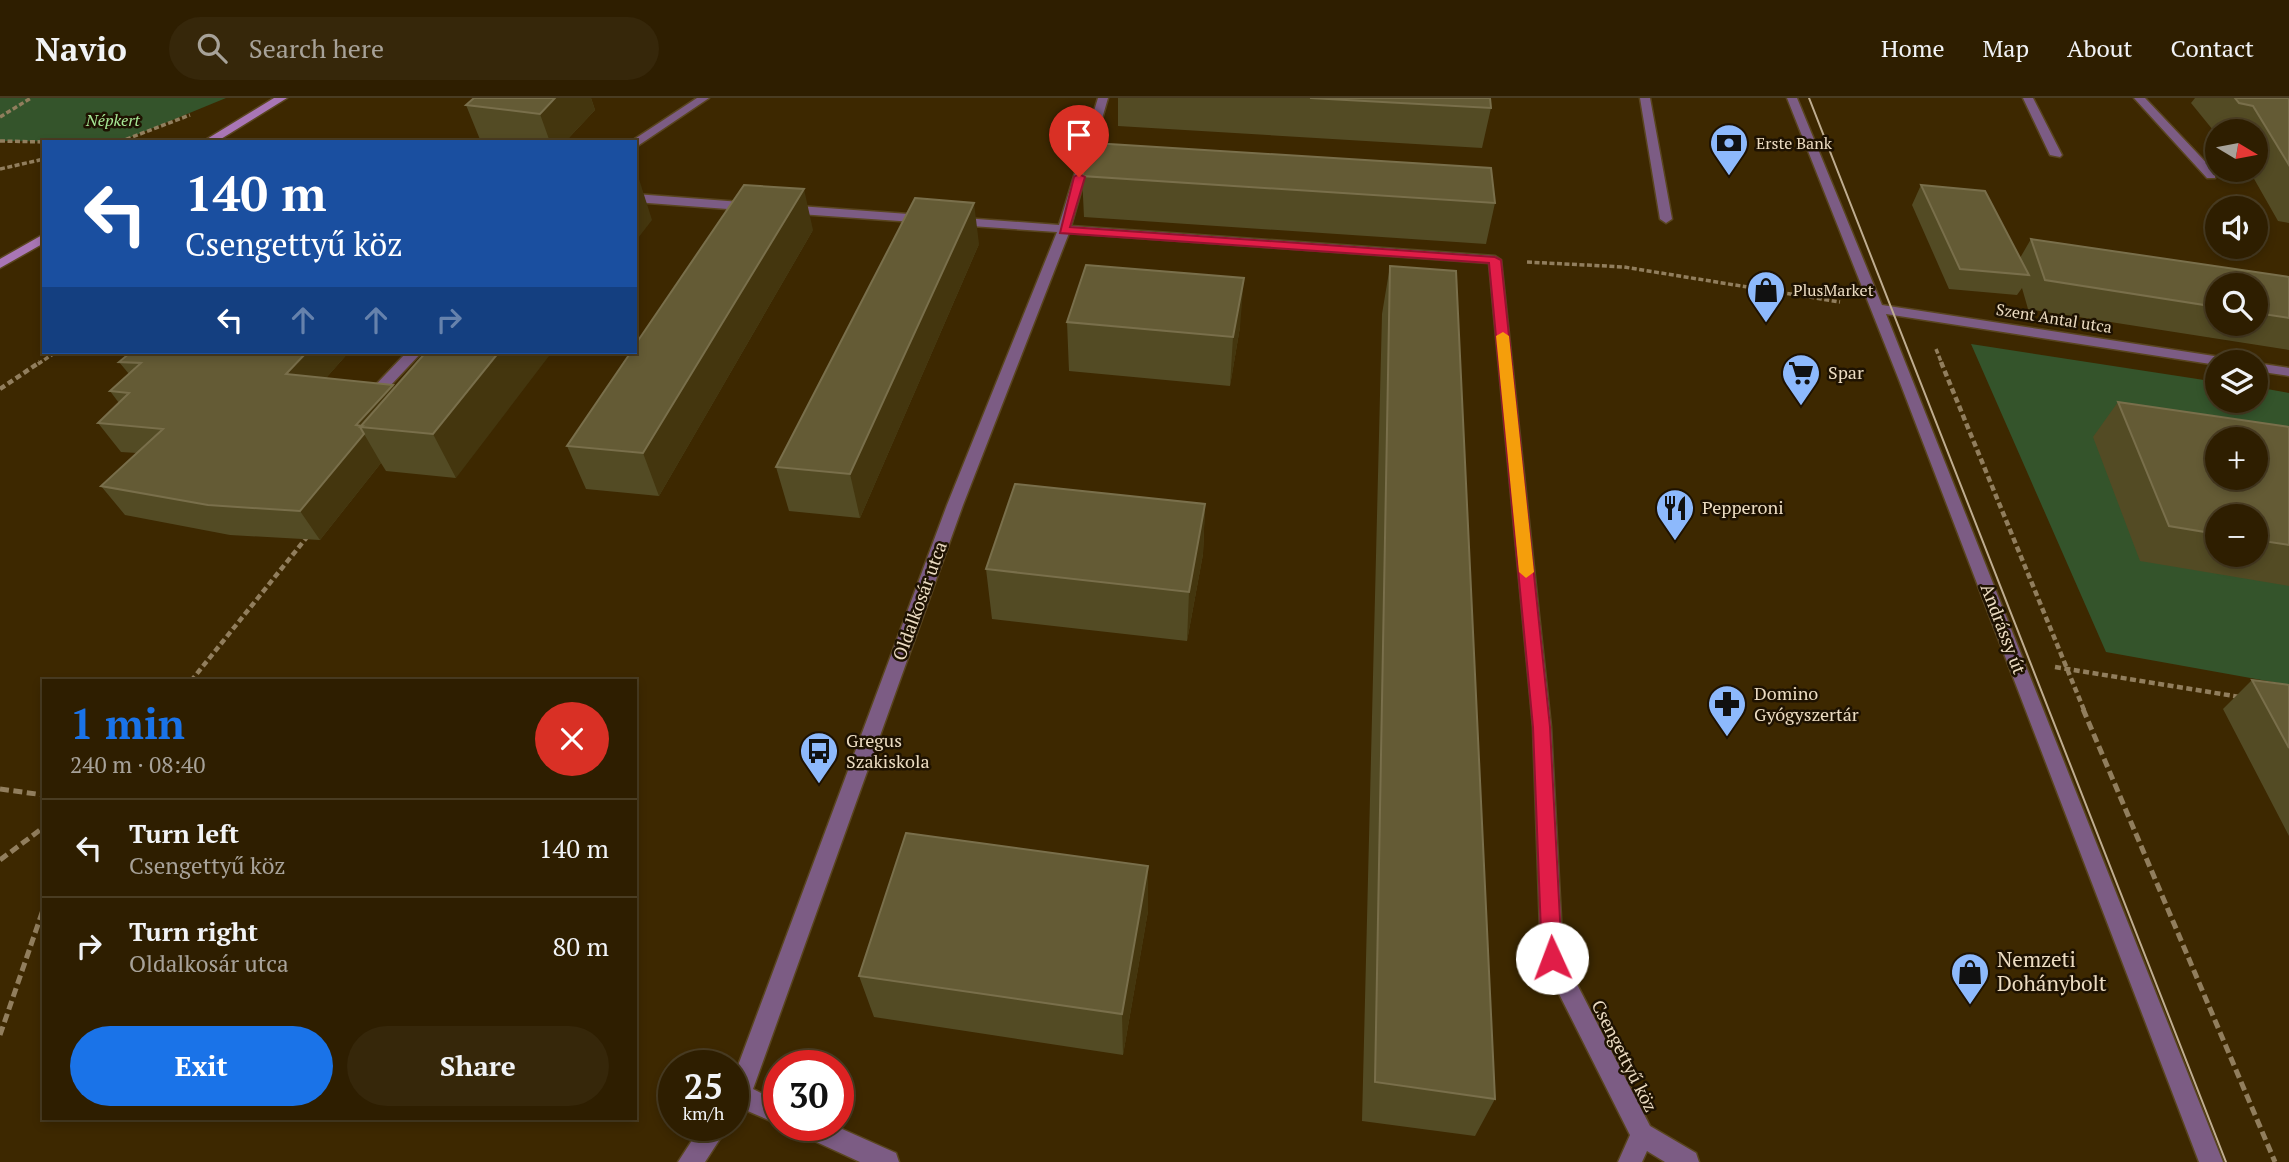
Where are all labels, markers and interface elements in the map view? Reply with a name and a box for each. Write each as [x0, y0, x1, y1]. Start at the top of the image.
search box [169, 17, 659, 80]
text: Navio [35, 27, 127, 70]
icon: search [193, 29, 231, 67]
text: Search here [249, 31, 384, 65]
text: Home [1881, 32, 1945, 64]
text: Map [1983, 32, 2029, 64]
text: About [2067, 32, 2133, 64]
text: Contact [2171, 32, 2254, 64]
pin [1049, 105, 1109, 177]
park label: Népkert [85, 109, 141, 131]
icon: arrive [1060, 116, 1098, 154]
north arrow [2205, 119, 2268, 182]
map controls [2205, 119, 2268, 567]
bank icon: Erste Bank [1708, 122, 1750, 177]
place label: Erste Bank [1756, 132, 1833, 154]
text: 140 m [185, 160, 327, 225]
icon: left [70, 168, 161, 259]
button: sound [2205, 196, 2268, 259]
text: Csengettyű köz [185, 223, 403, 265]
shop icon: PlusMarket [1745, 269, 1787, 324]
button: search [2205, 273, 2268, 336]
place label: PlusMarket [1793, 279, 1874, 301]
street label: Szent Antal utca [1994, 298, 2114, 338]
icon: left [211, 301, 249, 339]
icon: ahead [284, 301, 322, 339]
icon: ahead [357, 301, 395, 339]
icon: right [430, 301, 468, 339]
button: layers [2205, 350, 2268, 413]
supermarket icon: Spar [1780, 352, 1822, 407]
place label: Spar [1828, 360, 1864, 384]
button: + [2205, 427, 2268, 490]
restaurant icon: Pepperoni [1654, 487, 1696, 542]
place label: Pepperoni [1702, 495, 1784, 519]
button: − [2205, 504, 2268, 567]
street label: Oldalkosár utca [886, 538, 952, 663]
street label: Andrássy út [1976, 580, 2032, 678]
place label: Domino Gyógyszertár [1754, 681, 1859, 726]
pharmacy icon: Domino Gyógyszertár [1706, 683, 1748, 738]
text: 1 min [70, 695, 185, 751]
button: close [535, 702, 609, 776]
place label: Gregus Szakiskola [846, 728, 930, 773]
bus stop icon: Gregus Szakiskola [798, 730, 840, 785]
text: 240 m · 08:40 [70, 749, 205, 780]
text: Turn left [129, 816, 239, 850]
icon: left [70, 829, 108, 867]
text: 140 m [539, 831, 609, 865]
text: Csengettyű köz [129, 850, 285, 881]
text: Turn right [129, 914, 258, 948]
position arrow [1515, 921, 1589, 995]
icon: right [70, 927, 108, 965]
text: 80 m [553, 929, 609, 963]
place label: Nemzeti Dohánybolt [1997, 945, 2107, 997]
text: Oldalkosár utca [129, 948, 289, 979]
shop icon: Nemzeti Dohánybolt [1949, 951, 1991, 1006]
street label: Csengettyű köz [1586, 996, 1663, 1116]
button: Exit [70, 1026, 333, 1106]
button: Share [347, 1026, 609, 1106]
speed limit sign: 30 [763, 1050, 854, 1141]
text: 25 [684, 1063, 723, 1109]
text: km/h [683, 1101, 724, 1125]

